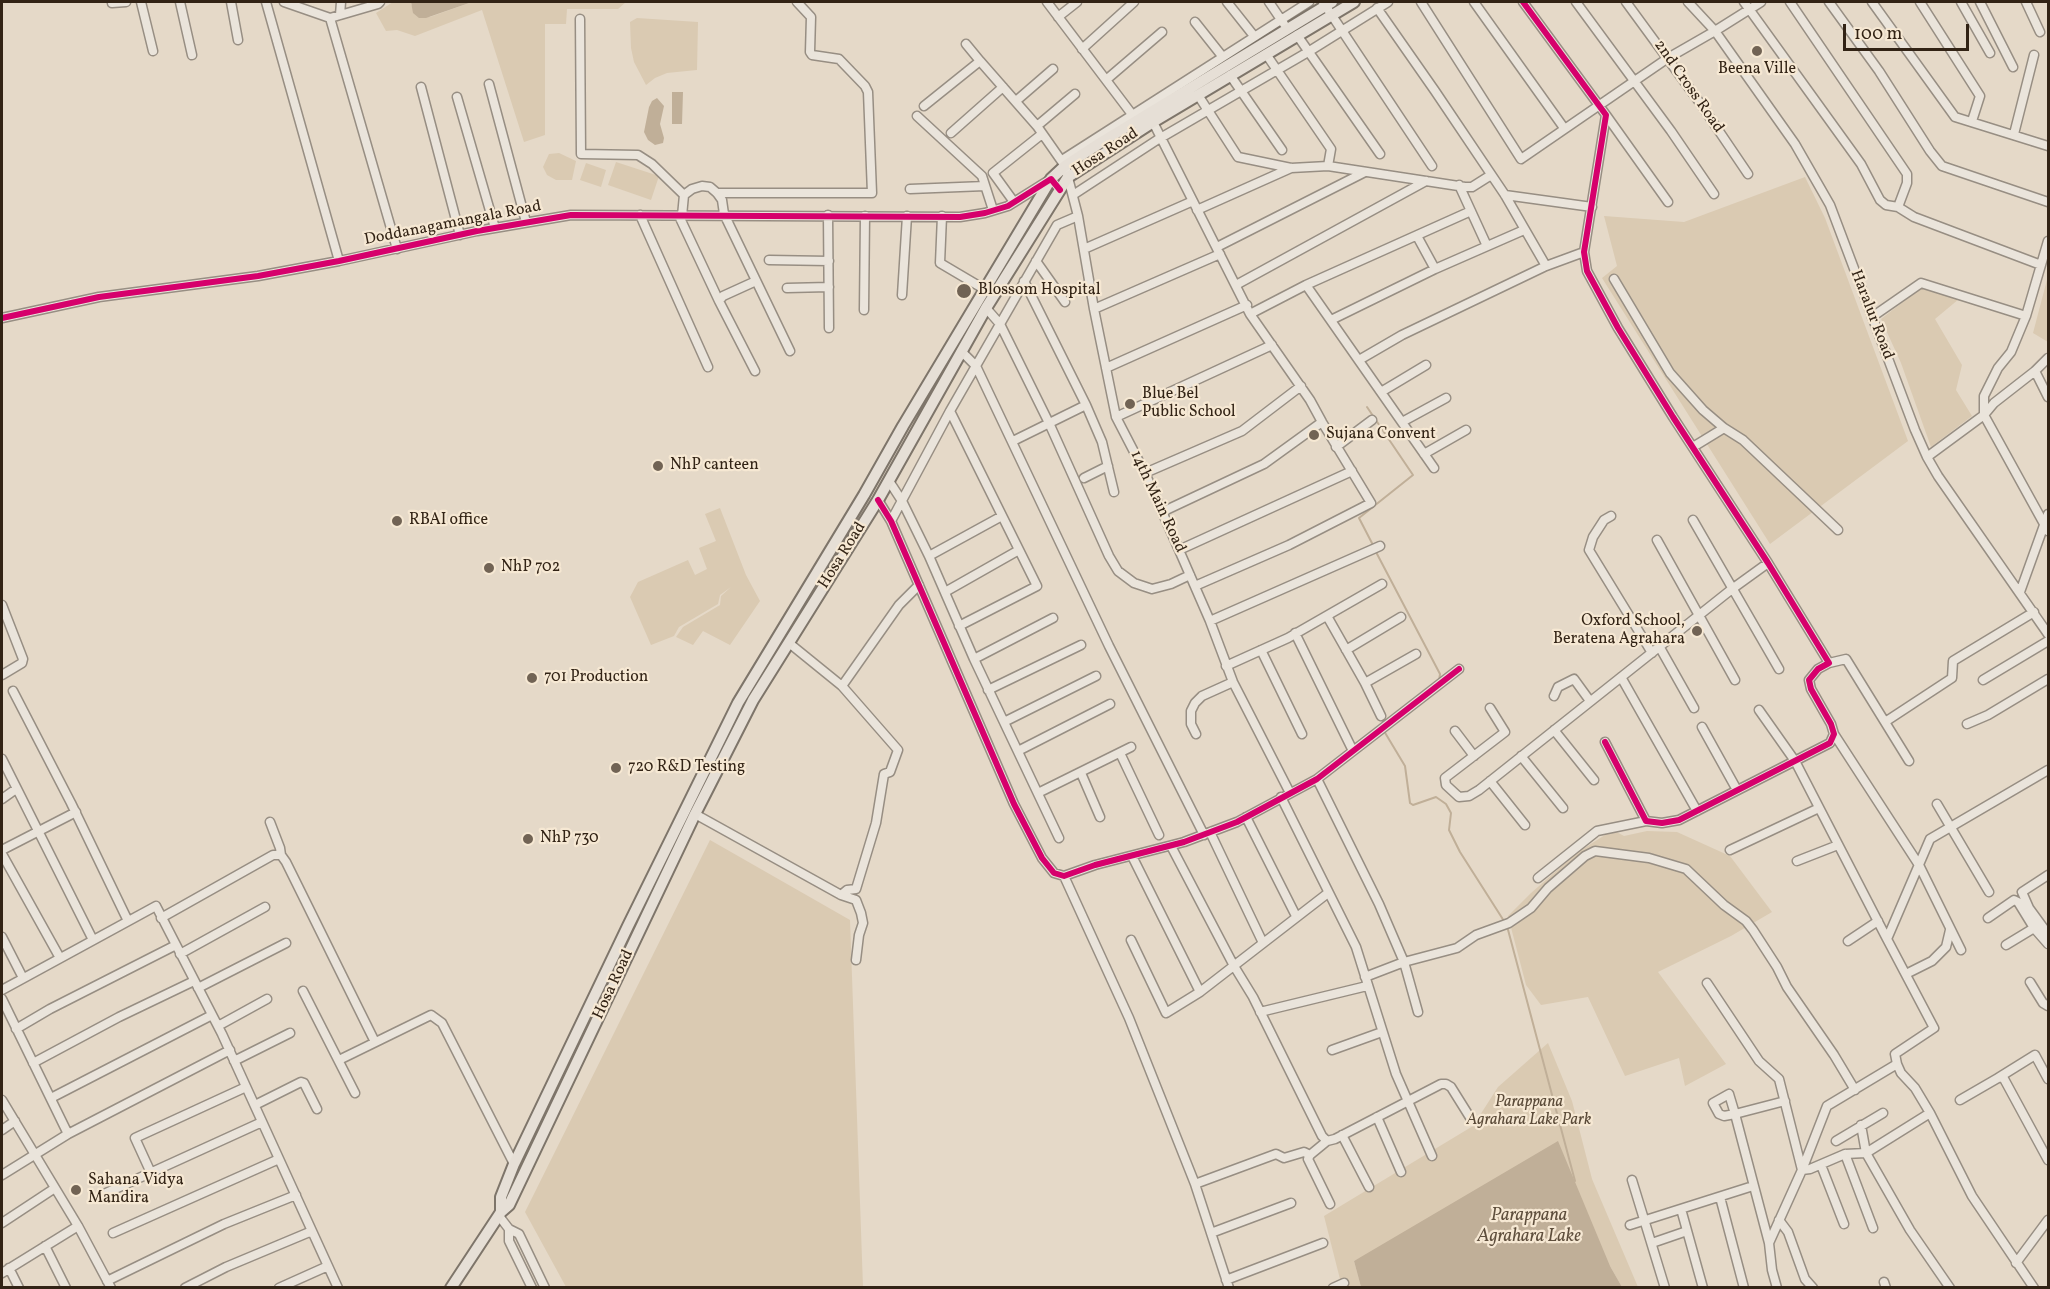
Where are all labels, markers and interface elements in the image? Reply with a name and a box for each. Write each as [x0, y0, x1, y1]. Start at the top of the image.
scale bar [1846, 12, 1972, 50]
text: 100 m [1854, 22, 1903, 47]
street label: 2nd Cross Road [1649, 37, 1727, 137]
marker: Beena Ville [1750, 44, 1764, 58]
place label: Beena Ville [1718, 60, 1796, 80]
street label: Hosa Road [1069, 125, 1143, 181]
street label: Doddanagamangala Road [363, 197, 543, 251]
street label: Haralur Road [1845, 267, 1897, 363]
place label: Blossom Hospital [978, 281, 1101, 301]
marker: Blossom Hospital [955, 282, 973, 300]
place label: Blue Bel Public School [1142, 385, 1236, 423]
marker: Blue Bel Public School [1123, 397, 1137, 411]
place label: Sujana Convent [1326, 425, 1436, 445]
marker: Sujana Convent [1307, 428, 1321, 442]
street label: 14th Main Road [1125, 448, 1189, 556]
place label: NhP canteen [670, 456, 759, 476]
marker: NhP canteen [651, 459, 665, 473]
place label: RBAI office [409, 511, 488, 531]
marker: RBAI office [390, 514, 404, 528]
street label: Hosa Road [815, 519, 871, 593]
place label: NhP 702 [501, 558, 560, 578]
marker: NhP 702 [482, 561, 496, 575]
place label: Oxford School, Beratena Agrahara [1553, 612, 1685, 650]
marker: Oxford School, Beratena Agrahara [1690, 624, 1704, 638]
place label: 701 Production [544, 668, 648, 688]
marker: 701 Production [525, 671, 539, 685]
place label: 720 R&D Testing [628, 758, 745, 778]
marker: 720 R&D Testing [609, 761, 623, 775]
place label: NhP 730 [540, 829, 599, 849]
marker: NhP 730 [521, 832, 535, 846]
street label: Hosa Road [590, 947, 638, 1023]
park label: Parappana Agrahara Lake Park [1467, 1093, 1591, 1131]
place label: Sahana Vidya Mandira [88, 1171, 184, 1209]
marker: Sahana Vidya Mandira [69, 1183, 83, 1197]
water label: Parappana Agrahara Lake [1477, 1206, 1581, 1248]

